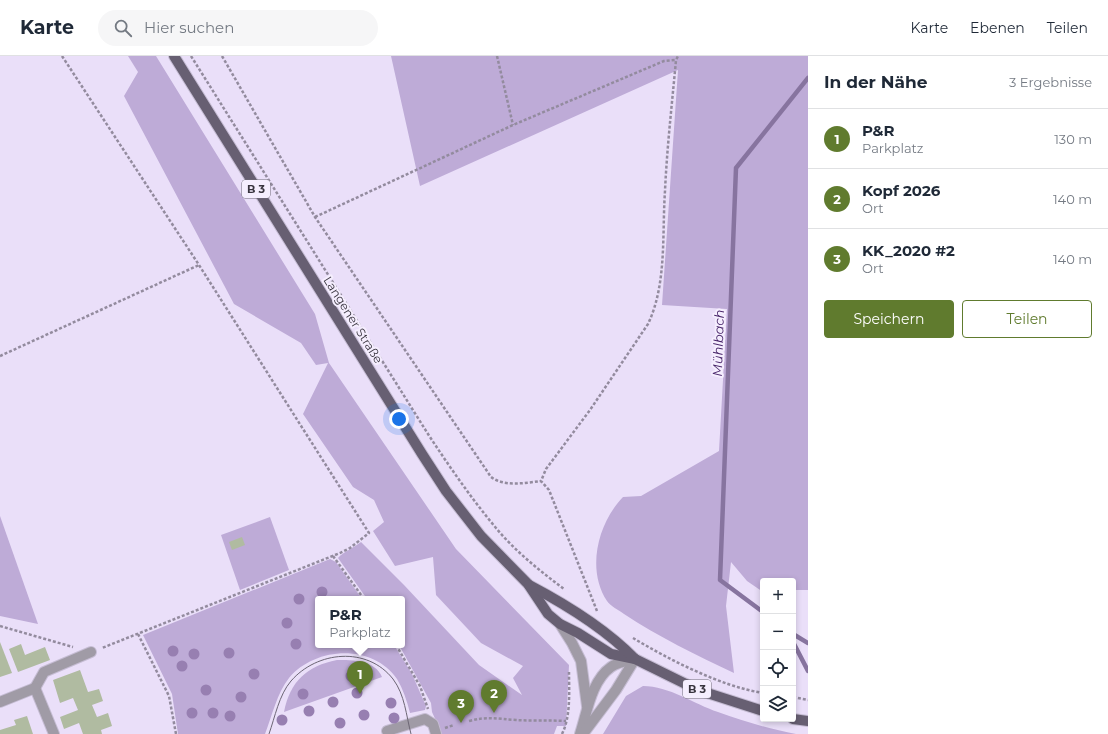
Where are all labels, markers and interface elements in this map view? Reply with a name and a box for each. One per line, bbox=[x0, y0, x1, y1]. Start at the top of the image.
search box bbox=[98, 10, 378, 46]
text: Karte bbox=[20, 16, 74, 39]
icon: search bbox=[112, 17, 134, 39]
text: Hier suchen bbox=[144, 18, 234, 37]
text: Karte bbox=[910, 19, 948, 37]
text: Ebenen bbox=[970, 19, 1025, 37]
text: Teilen bbox=[1047, 19, 1088, 37]
text: In der Nähe bbox=[824, 72, 928, 92]
text: 3 Ergebnisse bbox=[1009, 74, 1092, 90]
text: P&R bbox=[862, 121, 895, 140]
text: 1 bbox=[834, 131, 840, 147]
text: 130 m bbox=[1054, 131, 1092, 147]
text: Parkplatz bbox=[862, 140, 924, 156]
road number: B 3 bbox=[242, 180, 270, 198]
text: Kopf 2026 bbox=[862, 181, 940, 200]
text: 2 bbox=[833, 191, 841, 207]
text: 140 m bbox=[1053, 191, 1092, 207]
text: Ort bbox=[862, 200, 884, 216]
text: KK_2020 #2 bbox=[862, 241, 955, 260]
text: 3 bbox=[833, 251, 841, 267]
text: 140 m bbox=[1053, 251, 1092, 267]
text: Ort bbox=[862, 260, 884, 276]
street label: Langener Straße bbox=[321, 273, 386, 366]
button: Speichern bbox=[824, 300, 954, 338]
button: Teilen bbox=[962, 300, 1092, 338]
water label: Mühlbach bbox=[709, 309, 727, 377]
your location bbox=[389, 409, 409, 429]
map controls bbox=[760, 578, 796, 722]
button: + bbox=[760, 578, 796, 614]
popup bbox=[315, 596, 405, 648]
text: P&R bbox=[329, 605, 362, 624]
button: − bbox=[760, 614, 796, 650]
text: Parkplatz bbox=[329, 624, 391, 640]
button: locate bbox=[760, 650, 796, 686]
pin: 1 bbox=[347, 661, 373, 694]
pin: 2 bbox=[481, 680, 507, 713]
road number: B 3 bbox=[683, 680, 711, 698]
button: layers bbox=[760, 686, 796, 722]
pin: 3 bbox=[448, 690, 474, 723]

